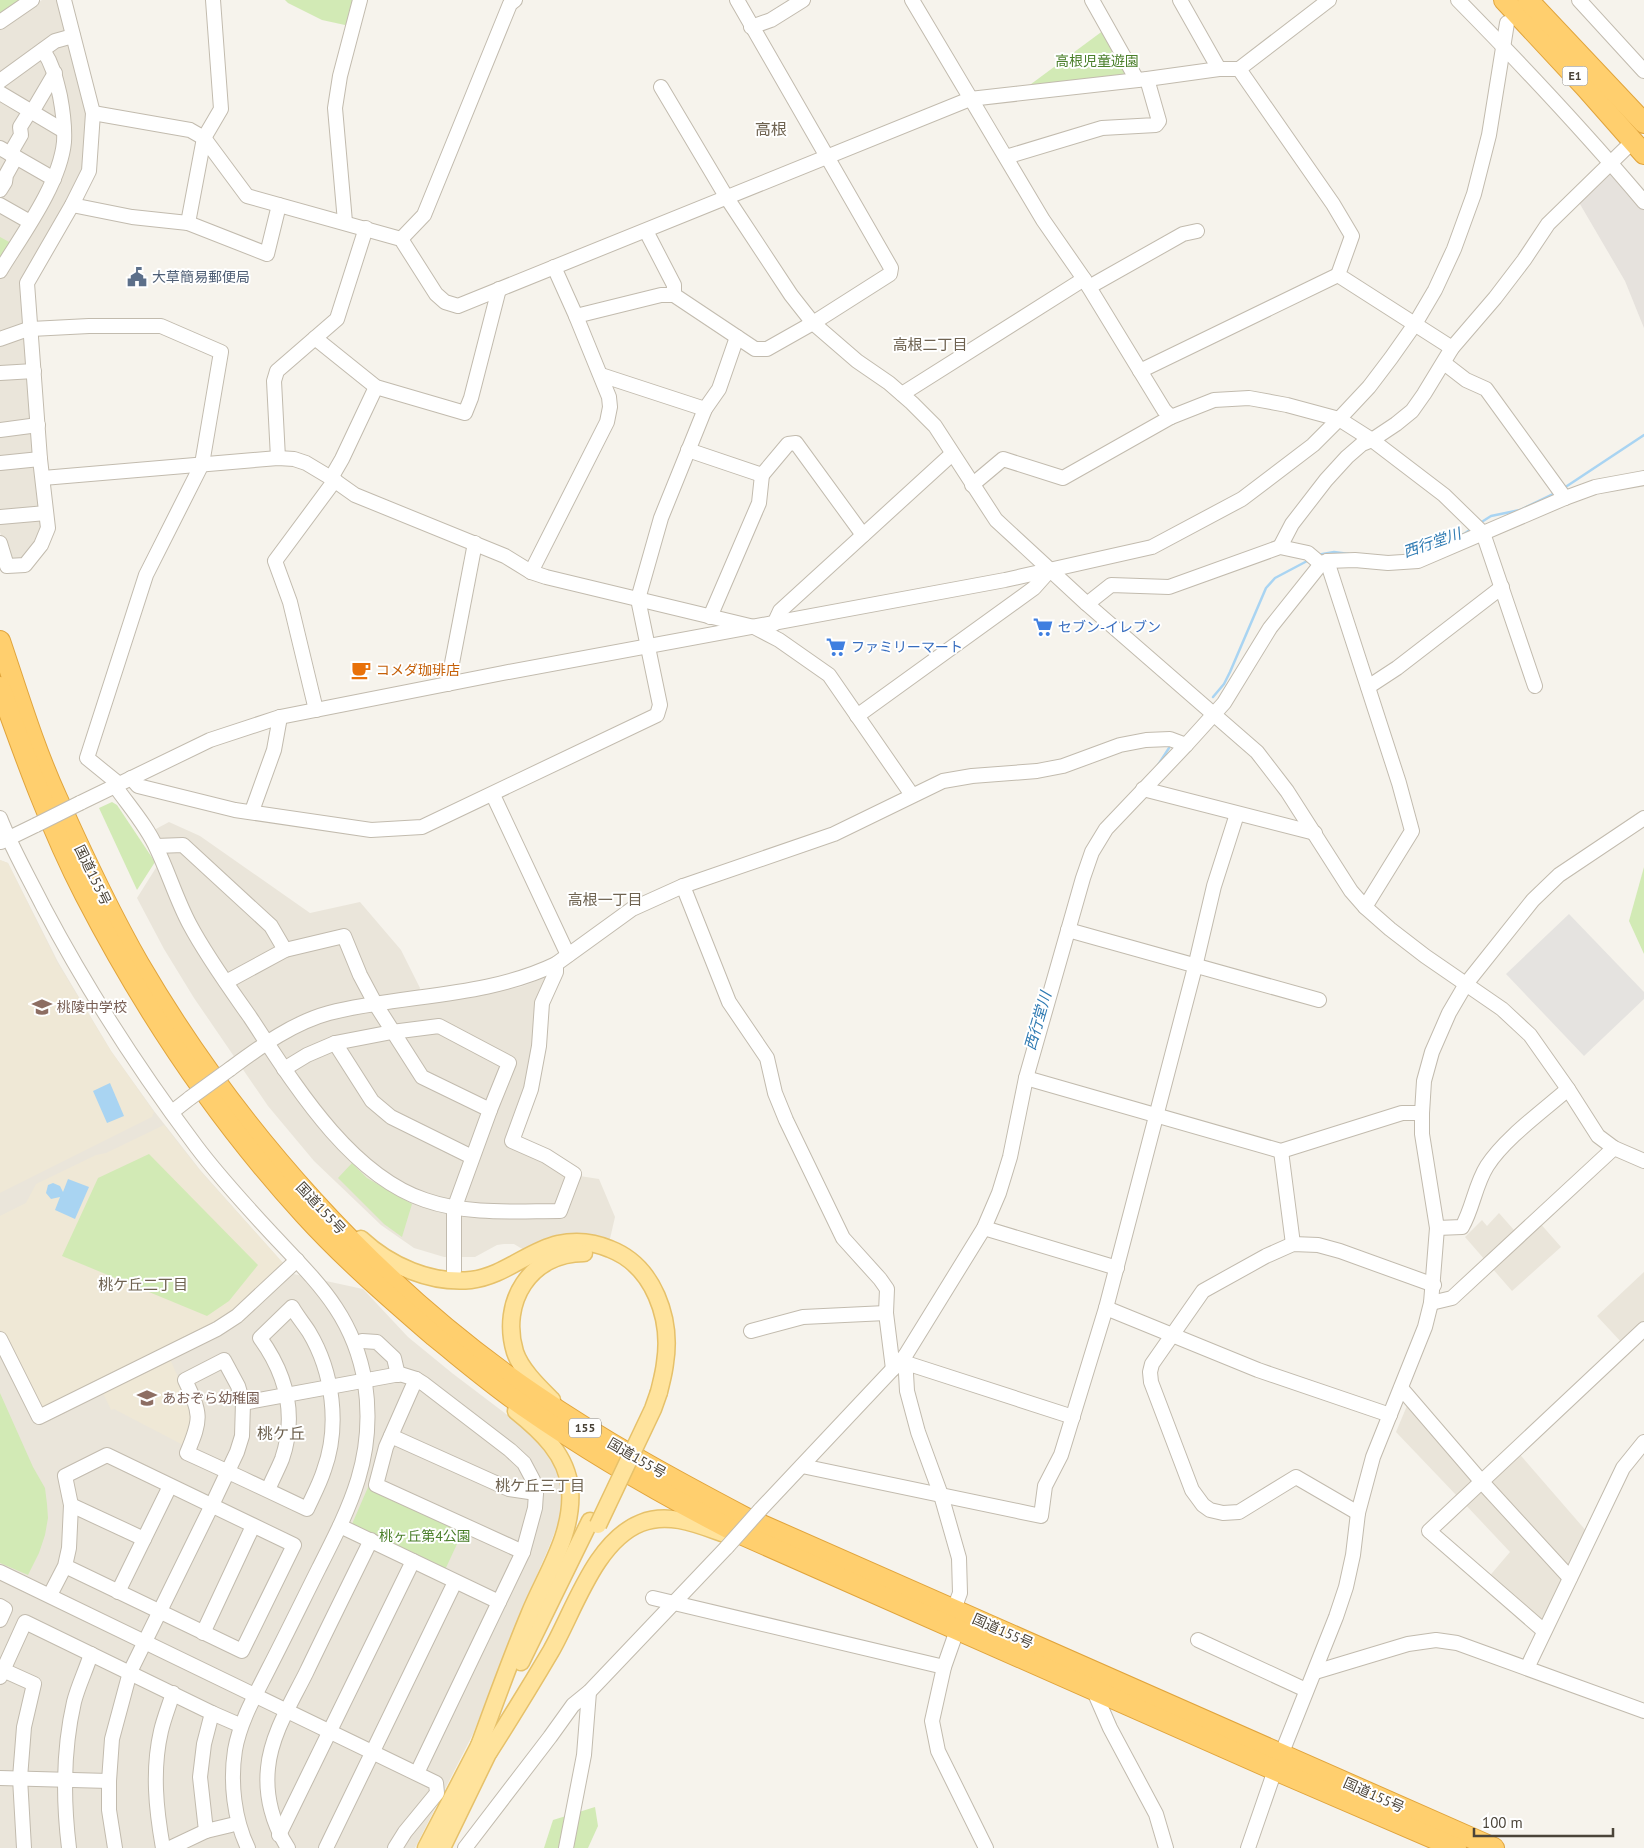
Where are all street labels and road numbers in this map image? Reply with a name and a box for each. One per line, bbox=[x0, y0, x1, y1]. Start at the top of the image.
road number: E1 bbox=[1562, 66, 1588, 85]
street label: 国道155号 bbox=[71, 842, 115, 908]
street label: 国道155号 bbox=[292, 1178, 350, 1238]
road number: 155 bbox=[569, 1419, 601, 1438]
street label: 国道155号 bbox=[604, 1434, 670, 1482]
street label: 国道155号 bbox=[970, 1610, 1036, 1652]
street label: 国道155号 bbox=[1341, 1774, 1407, 1816]

